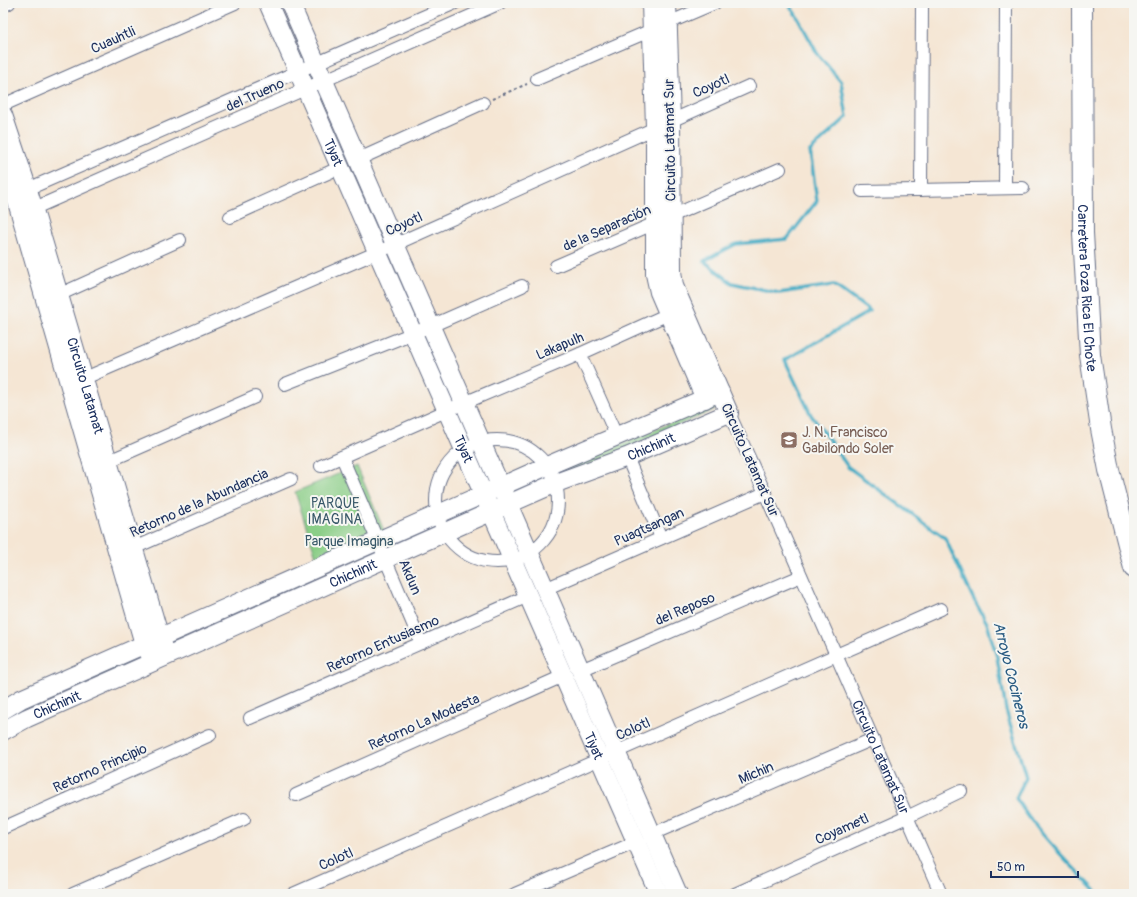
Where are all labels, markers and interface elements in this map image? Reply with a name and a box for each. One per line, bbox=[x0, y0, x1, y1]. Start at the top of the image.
street label: Cuauhtli bbox=[88, 22, 138, 57]
street label: Coyotl bbox=[690, 70, 732, 102]
street label: del Trueno bbox=[223, 74, 287, 115]
street label: Circuito Latamat Sur bbox=[660, 79, 680, 201]
street label: Tiyat bbox=[320, 136, 347, 169]
street label: de la Separación bbox=[560, 201, 654, 255]
street label: Carretera Poza Rica El Chote bbox=[1074, 204, 1101, 373]
street label: Coyotl bbox=[383, 208, 425, 240]
street label: Lakapulh bbox=[534, 328, 586, 364]
street label: Circuito Latamat bbox=[63, 336, 108, 436]
street label: Circuito Latamat Sur bbox=[717, 401, 783, 519]
place label: J. N. Francisco Gabilondo Soler bbox=[802, 424, 894, 457]
street label: Chichinit bbox=[625, 429, 678, 464]
school or university icon: J. N. Francisco Gabilondo Soler bbox=[779, 430, 799, 450]
street label: Tiyat bbox=[450, 433, 477, 466]
street label: Retorno de la Abundancia bbox=[127, 465, 271, 541]
park label: PARQUE IMAGINA bbox=[308, 495, 362, 528]
street label: Puaqtsangan bbox=[611, 504, 687, 550]
park label: Parque Imagina bbox=[305, 533, 393, 550]
street label: Chichinit bbox=[327, 555, 380, 591]
street label: Akdun bbox=[395, 557, 425, 597]
street label: del Reposo bbox=[653, 589, 718, 629]
street label: Retorno Entusiasmo bbox=[324, 611, 442, 676]
water label: Arroyo Cocineros bbox=[989, 620, 1034, 732]
street label: Chichinit bbox=[31, 687, 84, 723]
street label: Retorno La Modesta bbox=[366, 690, 482, 754]
street label: Circuito Latamat Sur bbox=[848, 697, 913, 817]
street label: Colotl bbox=[613, 714, 653, 744]
street label: Tiyat bbox=[580, 729, 607, 762]
street label: Retorno Principio bbox=[50, 740, 150, 796]
street label: Michin bbox=[736, 758, 776, 788]
street label: Coyametl bbox=[813, 810, 871, 848]
street label: Colotl bbox=[316, 844, 356, 874]
scale bar bbox=[991, 853, 1078, 879]
text: 50 m bbox=[997, 860, 1025, 875]

